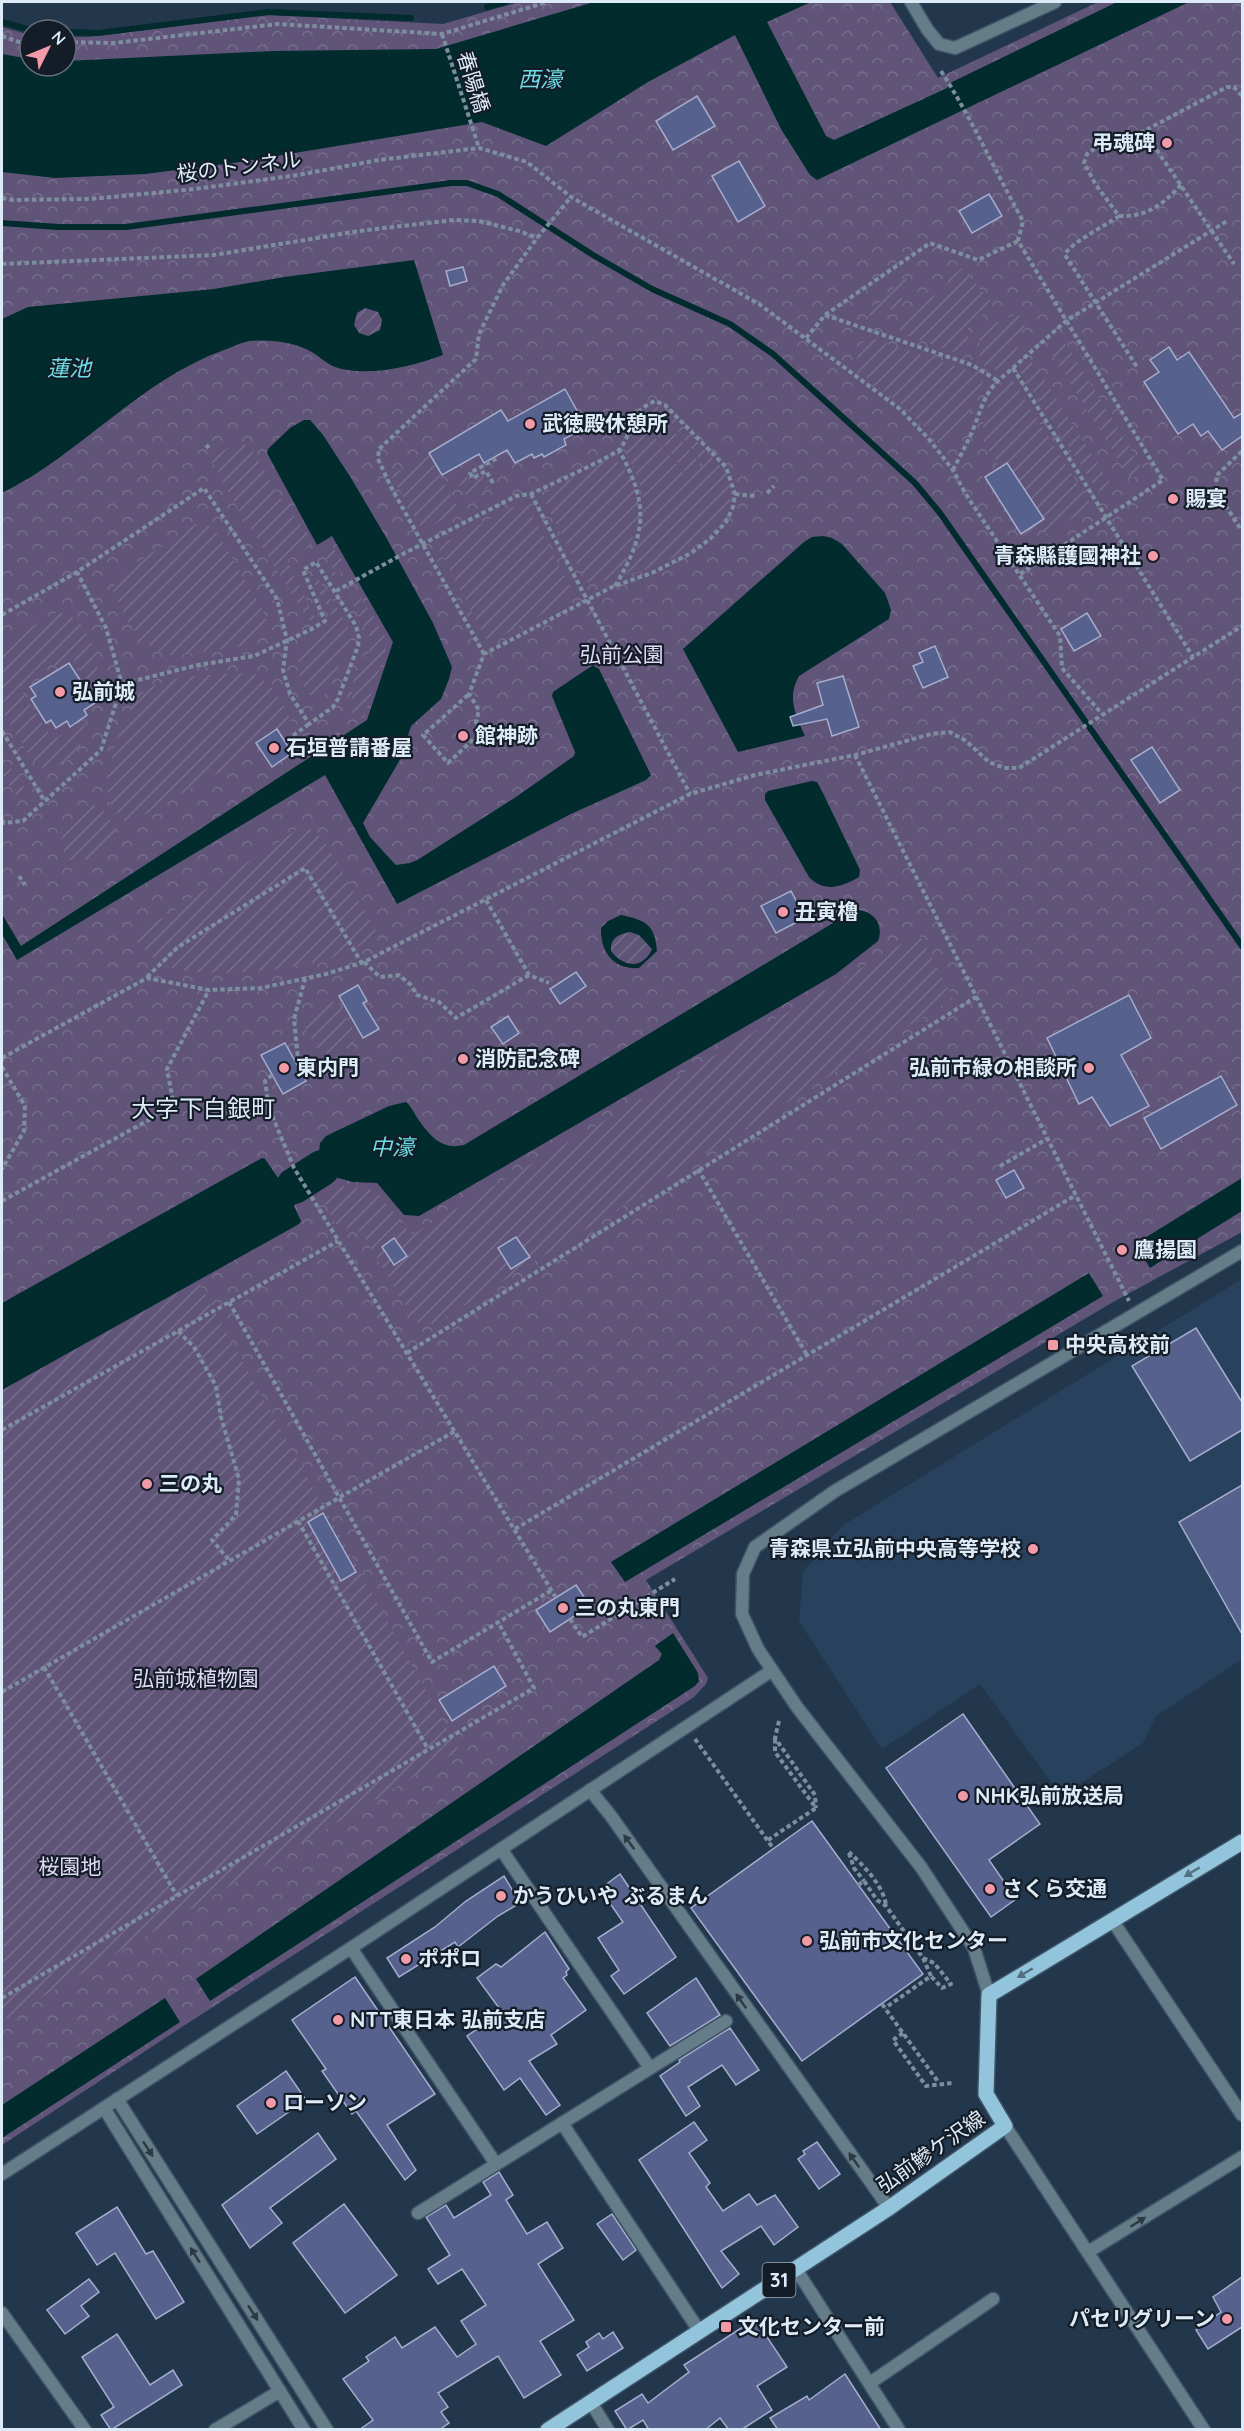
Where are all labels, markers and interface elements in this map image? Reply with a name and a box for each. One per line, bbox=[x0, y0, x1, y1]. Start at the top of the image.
north arrow bbox=[18, 18, 78, 78]
text: N bbox=[48, 27, 70, 49]
street label: 春陽橋 bbox=[452, 48, 496, 116]
water label: 西濠 bbox=[518, 65, 566, 93]
place label: 弔魂碑 bbox=[1092, 129, 1155, 155]
marker: 弔魂碑 bbox=[1160, 136, 1174, 150]
street label: 桜のトンネル bbox=[175, 145, 303, 187]
water label: 蓮池 bbox=[47, 354, 93, 382]
place label: 武徳殿休憩所 bbox=[542, 410, 668, 436]
marker: 武徳殿休憩所 bbox=[523, 417, 537, 431]
place label: 賜宴 bbox=[1185, 485, 1227, 511]
marker: 賜宴 bbox=[1166, 492, 1180, 506]
place label: 青森縣護國神社 bbox=[994, 542, 1141, 568]
marker: 青森縣護國神社 bbox=[1146, 549, 1160, 563]
park label: 弘前公園 bbox=[580, 641, 664, 667]
place label: 弘前城 bbox=[72, 678, 135, 704]
marker: 弘前城 bbox=[53, 685, 67, 699]
place label: 館神跡 bbox=[475, 722, 538, 748]
marker: 館神跡 bbox=[456, 729, 470, 743]
place label: 石垣普請番屋 bbox=[286, 734, 412, 760]
marker: 石垣普請番屋 bbox=[267, 741, 281, 755]
place label: 丑寅櫓 bbox=[795, 898, 858, 924]
marker: 丑寅櫓 bbox=[776, 905, 790, 919]
place label: 消防記念碑 bbox=[475, 1045, 580, 1071]
marker: 消防記念碑 bbox=[456, 1052, 470, 1066]
place label: 東内門 bbox=[296, 1054, 359, 1080]
place label: 弘前市緑の相談所 bbox=[909, 1054, 1077, 1080]
marker: 東内門 bbox=[277, 1061, 291, 1075]
marker: 弘前市緑の相談所 bbox=[1082, 1061, 1096, 1075]
district label: 大字下白銀町 bbox=[131, 1093, 275, 1123]
water label: 中濠 bbox=[370, 1133, 418, 1161]
place label: 鷹揚園 bbox=[1134, 1236, 1197, 1262]
marker: 鷹揚園 bbox=[1115, 1243, 1129, 1257]
place label: 中央高校前 bbox=[1065, 1331, 1170, 1357]
marker: 中央高校前 bbox=[1046, 1338, 1060, 1352]
place label: 三の丸 bbox=[159, 1470, 222, 1496]
marker: 三の丸 bbox=[140, 1477, 154, 1491]
place label: 青森県立弘前中央高等学校 bbox=[769, 1535, 1021, 1561]
marker: 青森県立弘前中央高等学校 bbox=[1026, 1542, 1040, 1556]
place label: 三の丸東門 bbox=[575, 1594, 680, 1620]
marker: 三の丸東門 bbox=[556, 1601, 570, 1615]
park label: 弘前城植物園 bbox=[133, 1665, 259, 1691]
place label: NHK弘前放送局 bbox=[975, 1782, 1124, 1808]
marker: NHK弘前放送局 bbox=[956, 1789, 970, 1803]
one-way arrow bbox=[624, 1834, 636, 1849]
park label: 桜園地 bbox=[39, 1853, 102, 1879]
one-way arrow bbox=[1183, 1867, 1200, 1877]
place label: さくら交通 bbox=[1002, 1875, 1107, 1901]
place label: かうひいや ぶるまん bbox=[513, 1882, 708, 1908]
marker: さくら交通 bbox=[983, 1882, 997, 1896]
marker: かうひいや ぶるまん bbox=[494, 1889, 508, 1903]
place label: 弘前市文化センター bbox=[819, 1927, 1008, 1953]
marker: 弘前市文化センター bbox=[800, 1934, 814, 1948]
place label: ポポロ bbox=[418, 1945, 481, 1971]
marker: ポポロ bbox=[399, 1952, 413, 1966]
one-way arrow bbox=[1017, 1967, 1033, 1978]
one-way arrow bbox=[735, 1994, 747, 2010]
place label: NTT東日本 弘前支店 bbox=[350, 2006, 545, 2032]
marker: NTT東日本 弘前支店 bbox=[331, 2013, 345, 2027]
place label: ローソン bbox=[283, 2089, 367, 2115]
marker: ローソン bbox=[264, 2096, 278, 2110]
street label: 弘前鰺ケ沢線 bbox=[871, 2104, 989, 2198]
one-way arrow bbox=[143, 2141, 154, 2157]
one-way arrow bbox=[848, 2153, 860, 2169]
one-way arrow bbox=[1130, 2216, 1146, 2227]
one-way arrow bbox=[190, 2247, 201, 2263]
road number: 31 bbox=[762, 2263, 796, 2297]
one-way arrow bbox=[248, 2305, 259, 2321]
place label: パセリグリーン bbox=[1069, 2305, 1215, 2331]
marker: パセリグリーン bbox=[1220, 2312, 1234, 2326]
place label: 文化センター前 bbox=[738, 2313, 885, 2339]
marker: 文化センター前 bbox=[719, 2320, 733, 2334]

